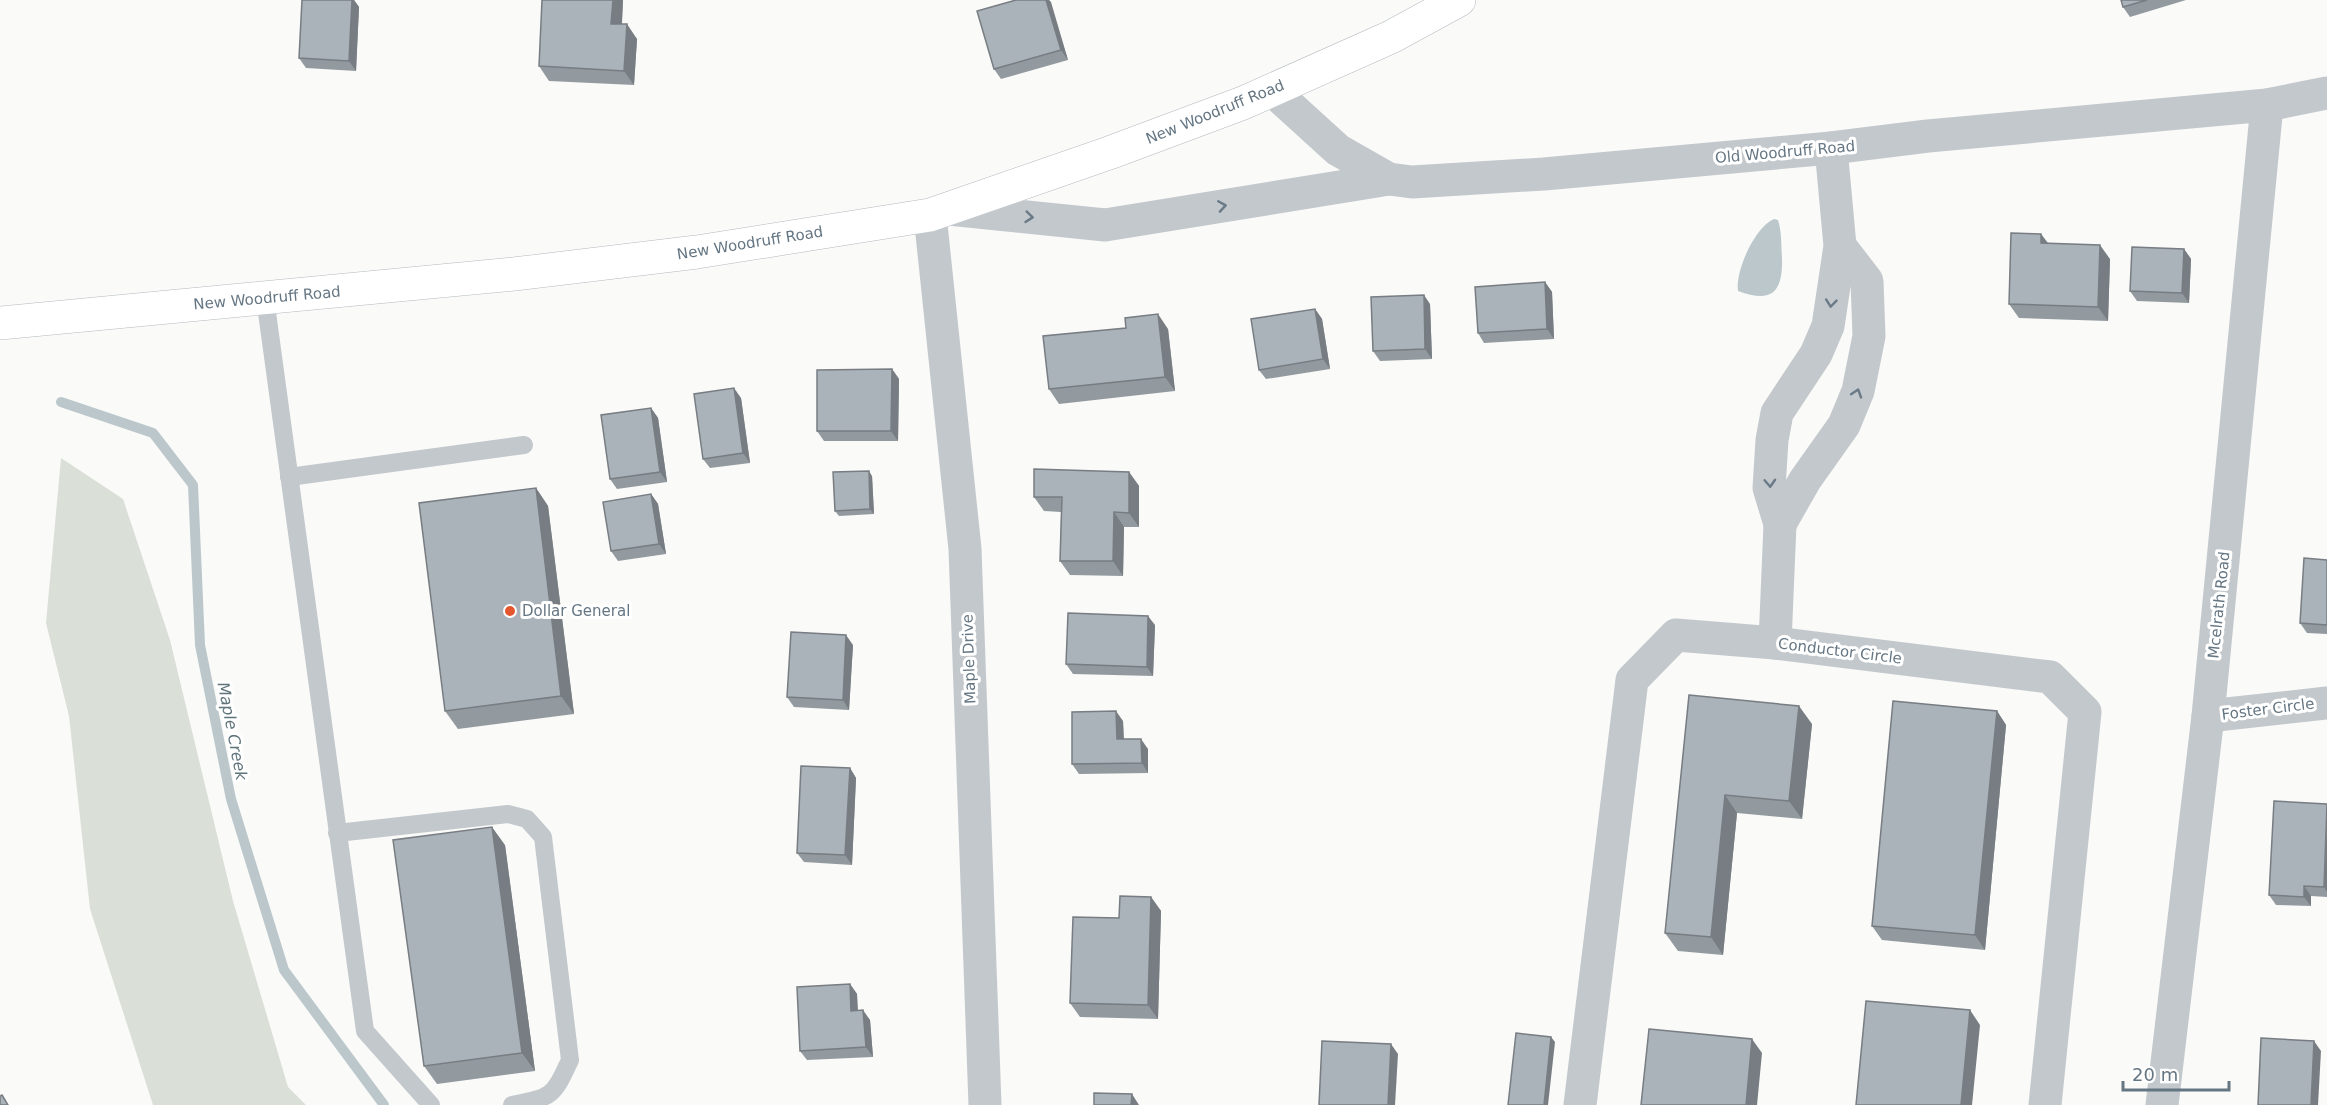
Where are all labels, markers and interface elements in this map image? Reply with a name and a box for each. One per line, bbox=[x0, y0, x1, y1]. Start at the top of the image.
street label: New Woodruff Road bbox=[1143, 76, 1287, 148]
street label: Old Woodruff Road bbox=[1714, 137, 1856, 167]
one-way arrow bbox=[1217, 200, 1226, 212]
one-way arrow bbox=[1024, 210, 1033, 223]
street label: New Woodruff Road bbox=[676, 223, 824, 263]
street label: New Woodruff Road bbox=[193, 283, 341, 313]
one-way arrow bbox=[1825, 299, 1838, 308]
one-way arrow bbox=[1849, 388, 1862, 399]
one-way arrow bbox=[1764, 479, 1777, 488]
street label: Mcelrath Road bbox=[2204, 550, 2234, 660]
place label: Dollar General bbox=[522, 602, 630, 620]
marker: Dollar General bbox=[503, 604, 517, 618]
street label: Maple Drive bbox=[958, 614, 980, 704]
street label: Conductor Circle bbox=[1777, 634, 1903, 668]
water label: Maple Creek bbox=[214, 680, 252, 783]
street label: Foster Circle bbox=[2221, 694, 2315, 724]
scale bar bbox=[2123, 1054, 2230, 1092]
text: 20 m bbox=[2132, 1064, 2178, 1085]

